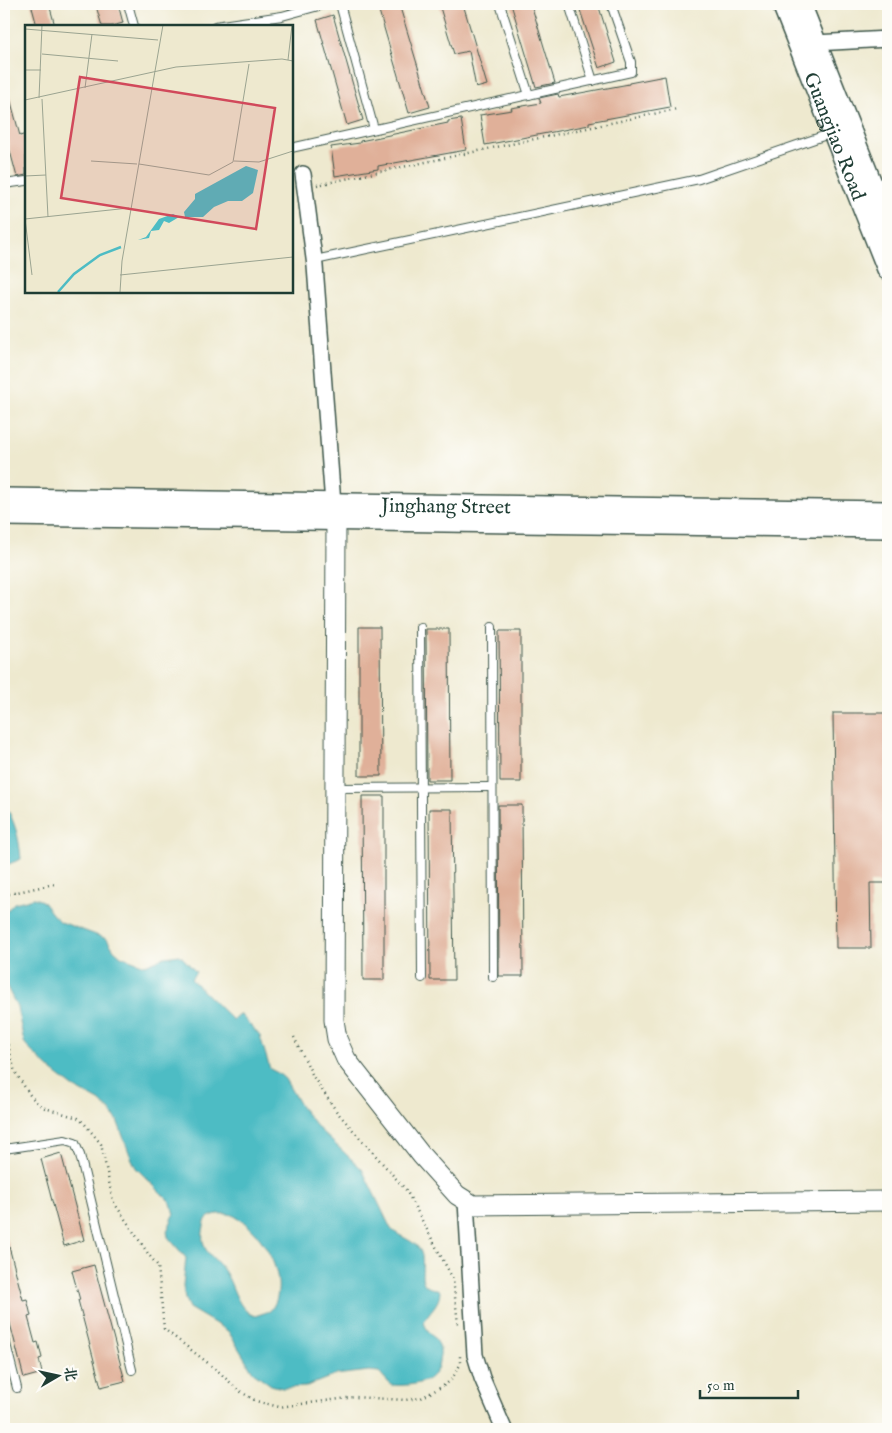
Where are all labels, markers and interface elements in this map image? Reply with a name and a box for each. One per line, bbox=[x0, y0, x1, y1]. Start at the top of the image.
inset map bbox=[25, 25, 292, 292]
street label: Guangjiao Road bbox=[797, 69, 871, 205]
street label: Jinghang Street bbox=[379, 494, 511, 520]
north arrow bbox=[32, 1350, 82, 1400]
text: 北 bbox=[60, 1366, 80, 1382]
scale bar bbox=[700, 1368, 797, 1400]
text: 50 m bbox=[707, 1376, 735, 1395]

